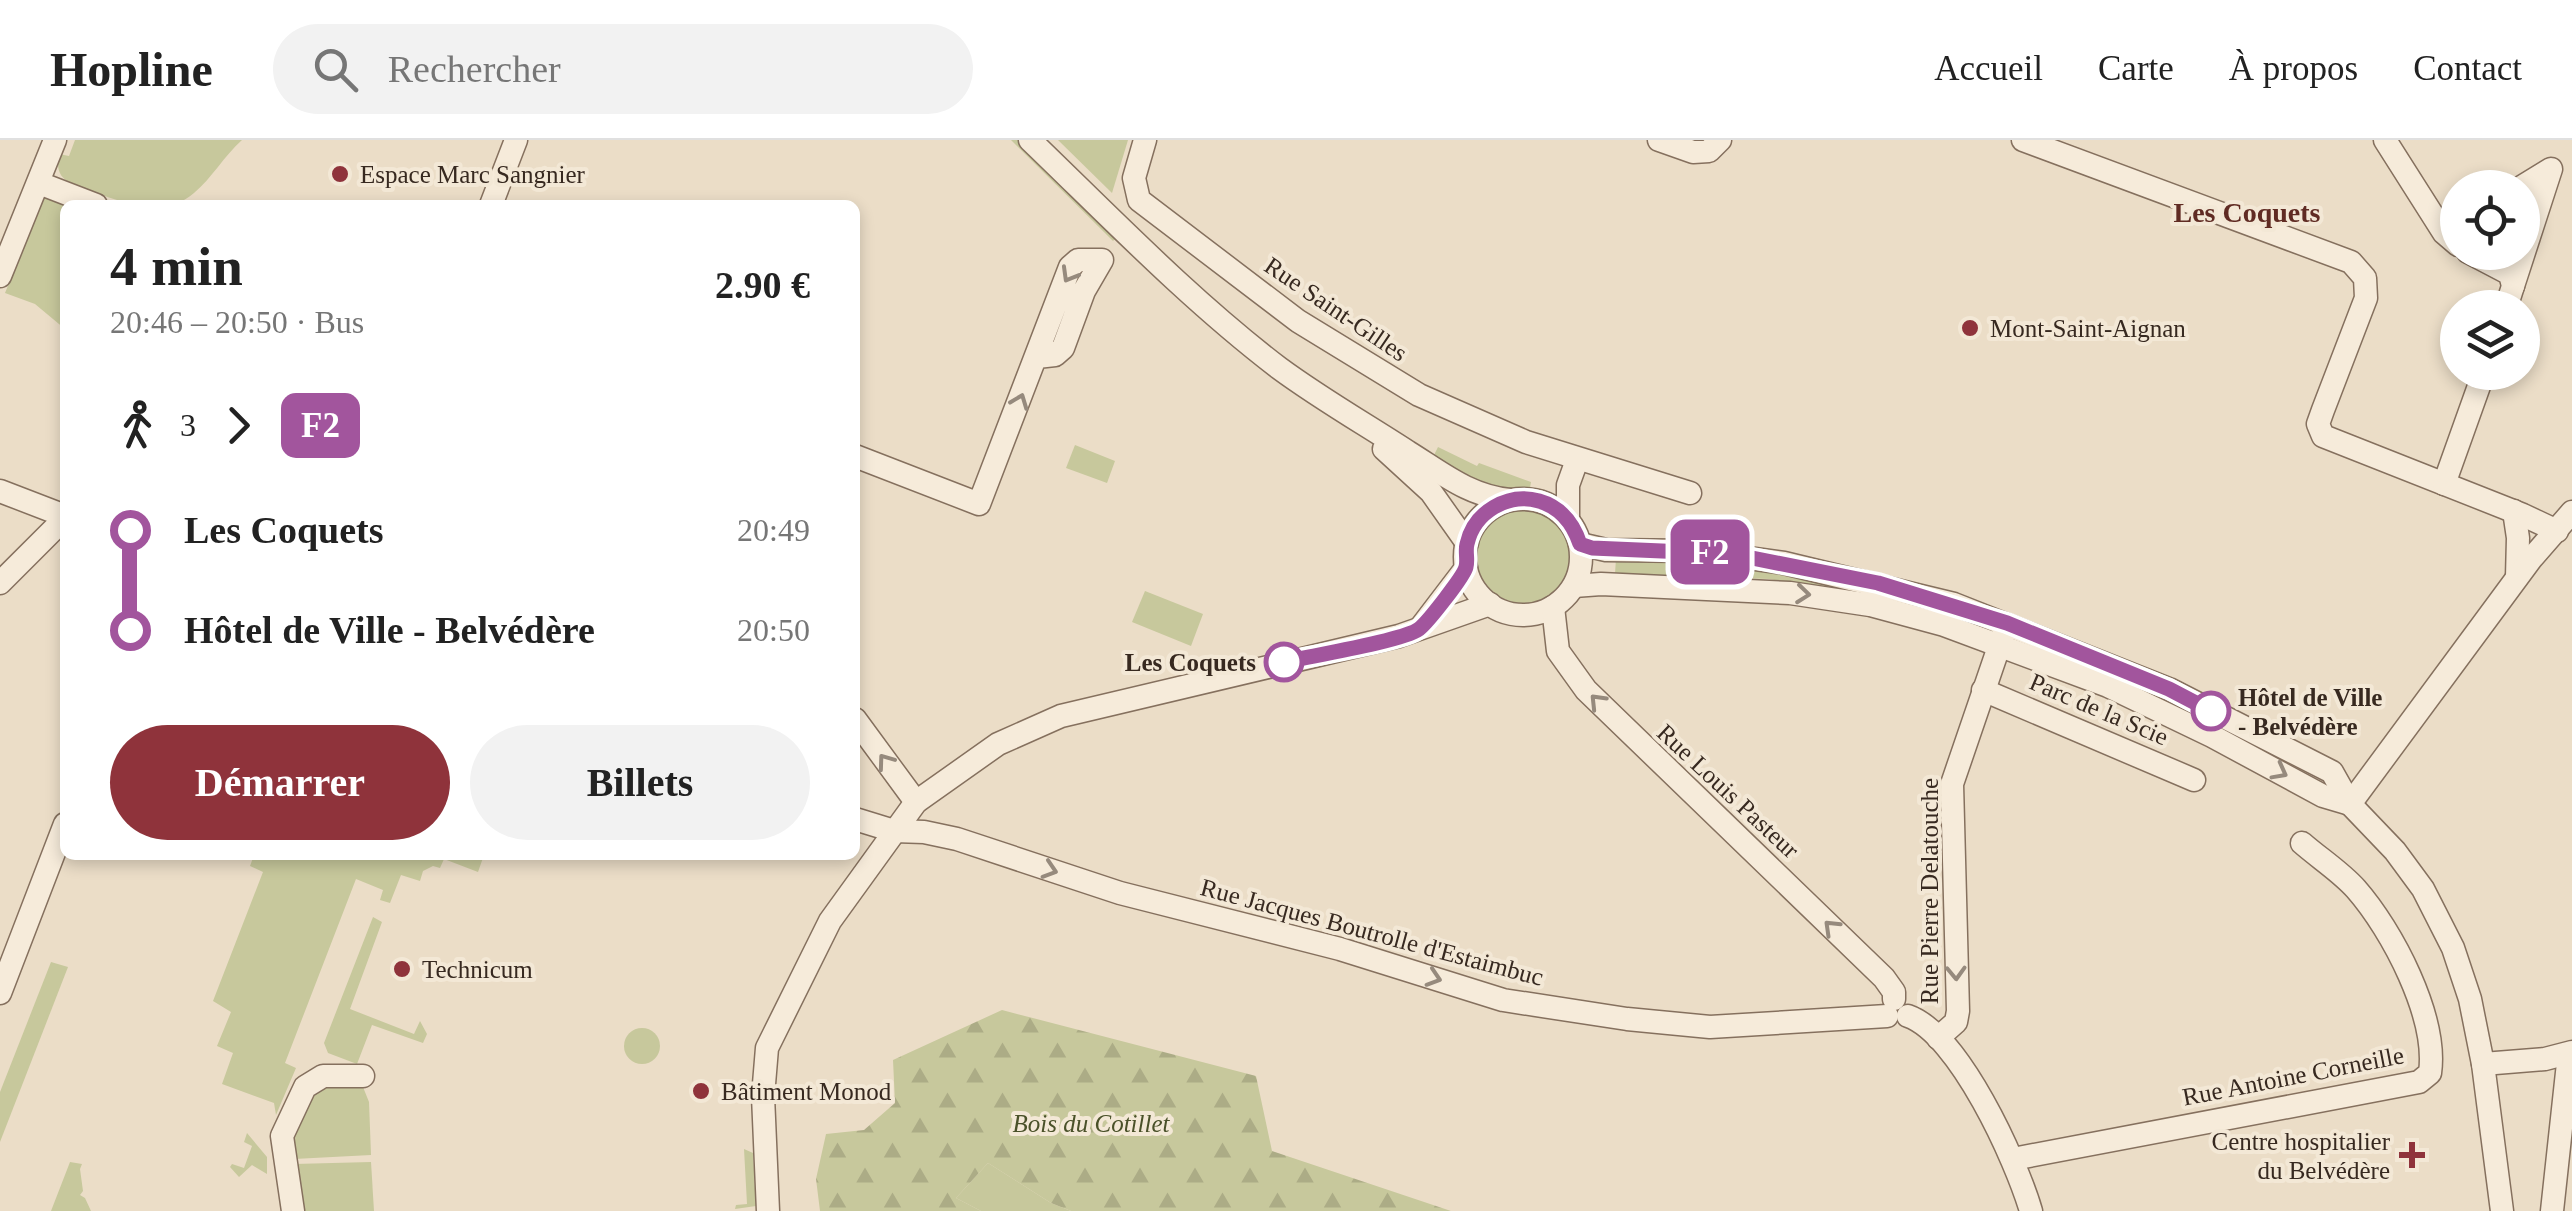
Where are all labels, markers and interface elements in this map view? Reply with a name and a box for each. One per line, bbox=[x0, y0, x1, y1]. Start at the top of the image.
search box bbox=[273, 24, 973, 114]
icon: search bbox=[308, 42, 363, 97]
text: Hopline bbox=[50, 43, 213, 96]
text: Rechercher bbox=[388, 48, 561, 90]
text: Accueil bbox=[1934, 49, 2043, 88]
text: Carte bbox=[2098, 49, 2174, 88]
text: À propos bbox=[2229, 49, 2358, 88]
text: Contact bbox=[2413, 49, 2522, 88]
place label: Espace Marc Sangnier bbox=[360, 161, 586, 188]
marker: Espace Marc Sangnier bbox=[329, 163, 351, 185]
map controls bbox=[2440, 170, 2540, 390]
button: locate bbox=[2440, 170, 2540, 270]
district label: Les Coquets bbox=[2173, 197, 2321, 228]
text: 4 min bbox=[110, 236, 243, 297]
street label: Rue Saint-Gilles bbox=[1260, 251, 1412, 367]
text: 2.90 € bbox=[715, 264, 810, 306]
one-way arrow bbox=[1062, 264, 1082, 282]
button: layers bbox=[2440, 290, 2540, 390]
text: 20:46 – 20:50 · Bus bbox=[110, 304, 364, 340]
place label: Mont-Saint-Aignan bbox=[1990, 315, 2186, 342]
marker: Mont-Saint-Aignan bbox=[1959, 317, 1981, 339]
one-way arrow bbox=[1008, 393, 1028, 411]
icon: walk bbox=[110, 398, 165, 453]
icon: forward bbox=[211, 398, 266, 453]
text: F2 bbox=[301, 406, 340, 445]
text: 3 bbox=[180, 407, 196, 443]
text: Les Coquets bbox=[184, 509, 384, 551]
text: 20:49 bbox=[737, 512, 810, 548]
line badge: F2 bbox=[1665, 520, 1755, 584]
text: F2 bbox=[1691, 533, 1729, 572]
one-way arrow bbox=[1795, 583, 1811, 604]
text: Hôtel de Ville - Belvédère bbox=[184, 609, 595, 651]
text: 20:50 bbox=[737, 612, 810, 648]
marker: Les Coquets bbox=[1265, 643, 1303, 681]
place label: Les Coquets bbox=[1125, 649, 1256, 676]
street label: Parc de la Scie bbox=[2026, 668, 2172, 750]
place label: Hôtel de Ville - Belvédère bbox=[2238, 684, 2382, 740]
marker: Hôtel de Ville - Belvédère bbox=[2192, 692, 2230, 730]
one-way arrow bbox=[1591, 695, 1609, 713]
street label: Rue Louis Pasteur bbox=[1652, 719, 1805, 864]
button: Démarrer bbox=[110, 725, 450, 840]
button: Billets bbox=[470, 725, 810, 840]
one-way arrow bbox=[880, 754, 897, 772]
one-way arrow bbox=[2269, 760, 2287, 780]
street label: Rue Pierre Delatouche bbox=[1916, 778, 1943, 1004]
one-way arrow bbox=[1041, 858, 1058, 878]
street label: Rue Jacques Boutrolle d'Estaimbuc bbox=[1198, 873, 1546, 991]
one-way arrow bbox=[1824, 921, 1842, 939]
place label: Technicum bbox=[422, 956, 533, 983]
marker: Technicum bbox=[391, 958, 413, 980]
one-way arrow bbox=[1424, 966, 1441, 986]
one-way arrow bbox=[1946, 966, 1967, 982]
street label: Rue Antoine Corneille bbox=[2180, 1041, 2406, 1111]
place label: Bâtiment Monod bbox=[721, 1078, 892, 1105]
marker: Bâtiment Monod bbox=[690, 1080, 712, 1102]
park label: Bois du Cotillet bbox=[1013, 1110, 1171, 1137]
place label: Centre hospitalier du Belvédère bbox=[2212, 1128, 2391, 1184]
marker: Centre hospitalier du Belvédère bbox=[2399, 1142, 2425, 1168]

